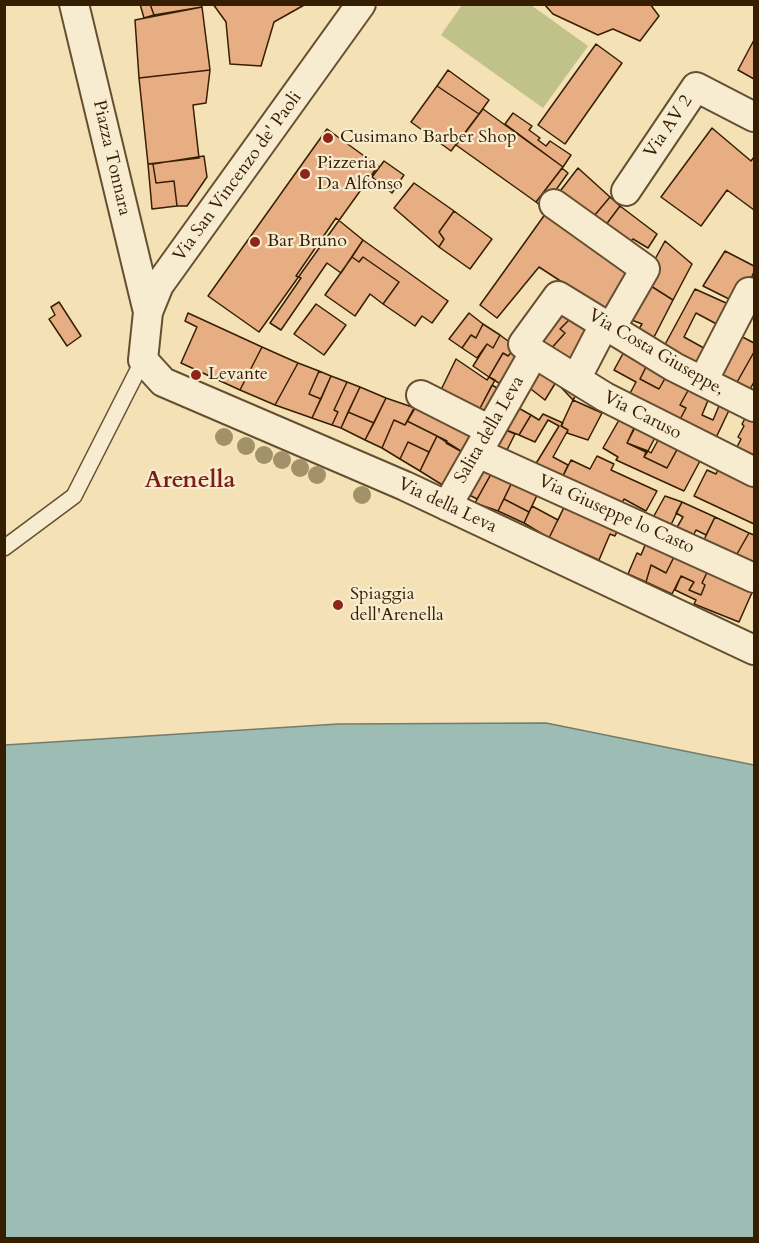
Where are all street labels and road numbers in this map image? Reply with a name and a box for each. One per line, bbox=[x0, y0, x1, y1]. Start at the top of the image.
street label: Via San Vincenzo de' Paoli bbox=[169, 88, 307, 266]
street label: Via AV 2 bbox=[640, 92, 698, 162]
street label: Piazza Tonnara bbox=[87, 98, 135, 218]
street label: Via Costa Giuseppe, bbox=[584, 305, 728, 401]
street label: Salita della Leva bbox=[451, 373, 529, 487]
street label: Via Caruso bbox=[599, 387, 685, 445]
street label: Via Giuseppe lo Casto bbox=[535, 471, 697, 559]
street label: Via della Leva bbox=[394, 474, 500, 538]

